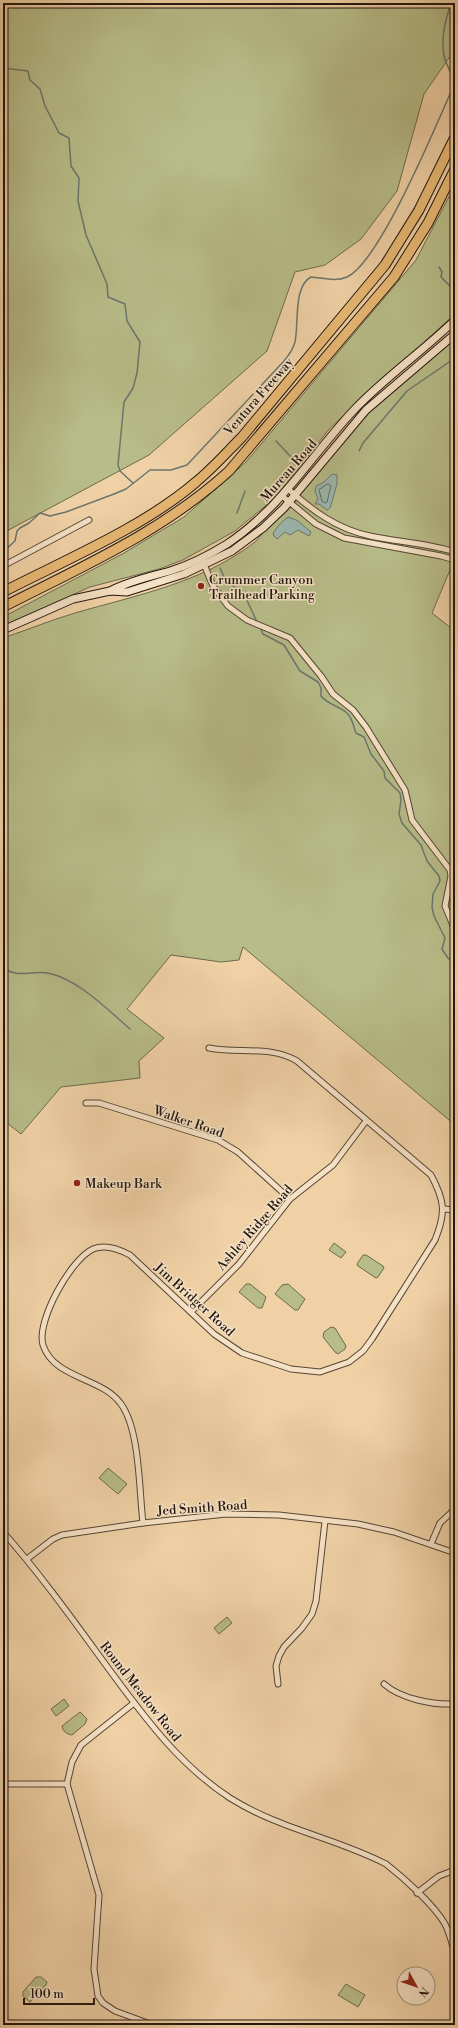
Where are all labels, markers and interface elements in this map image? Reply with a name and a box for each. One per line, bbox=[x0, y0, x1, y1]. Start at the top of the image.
street label: Ventura Freeway bbox=[220, 354, 297, 440]
street label: Mureau Road bbox=[257, 436, 321, 505]
place label: Crummer Canyon Trailhead Parking bbox=[209, 572, 315, 603]
marker: Crummer Canyon Trailhead Parking bbox=[196, 581, 206, 591]
street label: Walker Road bbox=[151, 1102, 226, 1142]
place label: Makeup Bark bbox=[85, 1176, 163, 1192]
marker: Makeup Bark bbox=[72, 1178, 82, 1188]
street label: Ashley Ridge Road bbox=[213, 1181, 297, 1275]
street label: Jim Bridger Road bbox=[150, 1259, 238, 1340]
street label: Jed Smith Road bbox=[155, 1497, 248, 1519]
street label: Round Meadow Road bbox=[96, 1639, 185, 1745]
north arrow bbox=[396, 1966, 436, 2006]
scale bar bbox=[24, 1980, 94, 2006]
text: N bbox=[415, 1984, 431, 2000]
text: 100 m bbox=[30, 1987, 64, 2002]

